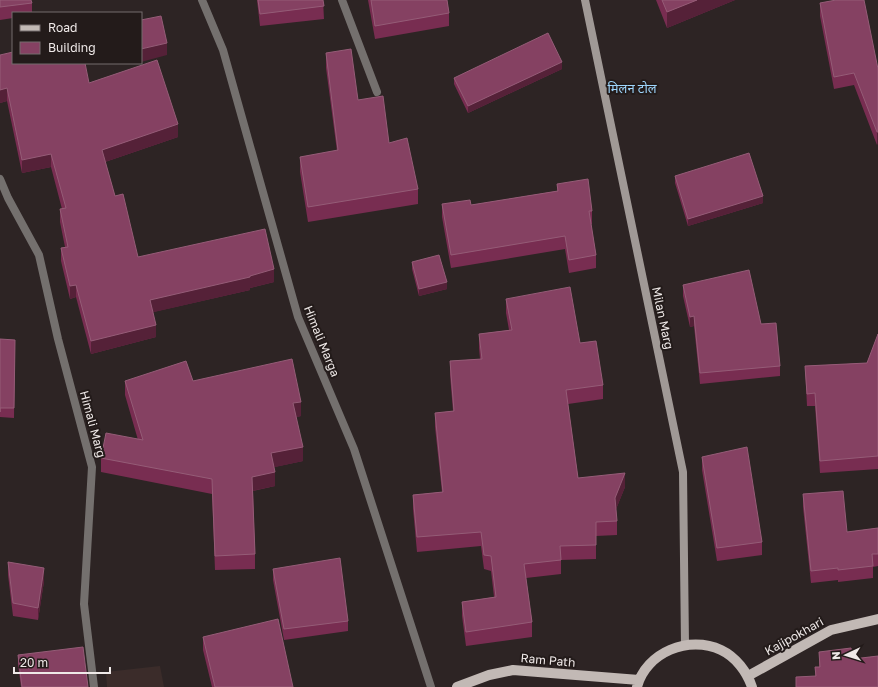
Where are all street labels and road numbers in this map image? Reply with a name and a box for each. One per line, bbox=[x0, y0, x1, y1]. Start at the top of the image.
street label: Milan Marg bbox=[649, 285, 677, 351]
street label: Himali Marga bbox=[301, 303, 343, 379]
street label: Himali Marg bbox=[77, 389, 109, 459]
street label: Kajipokhari bbox=[762, 614, 826, 658]
street label: Ram Path bbox=[520, 650, 576, 670]

